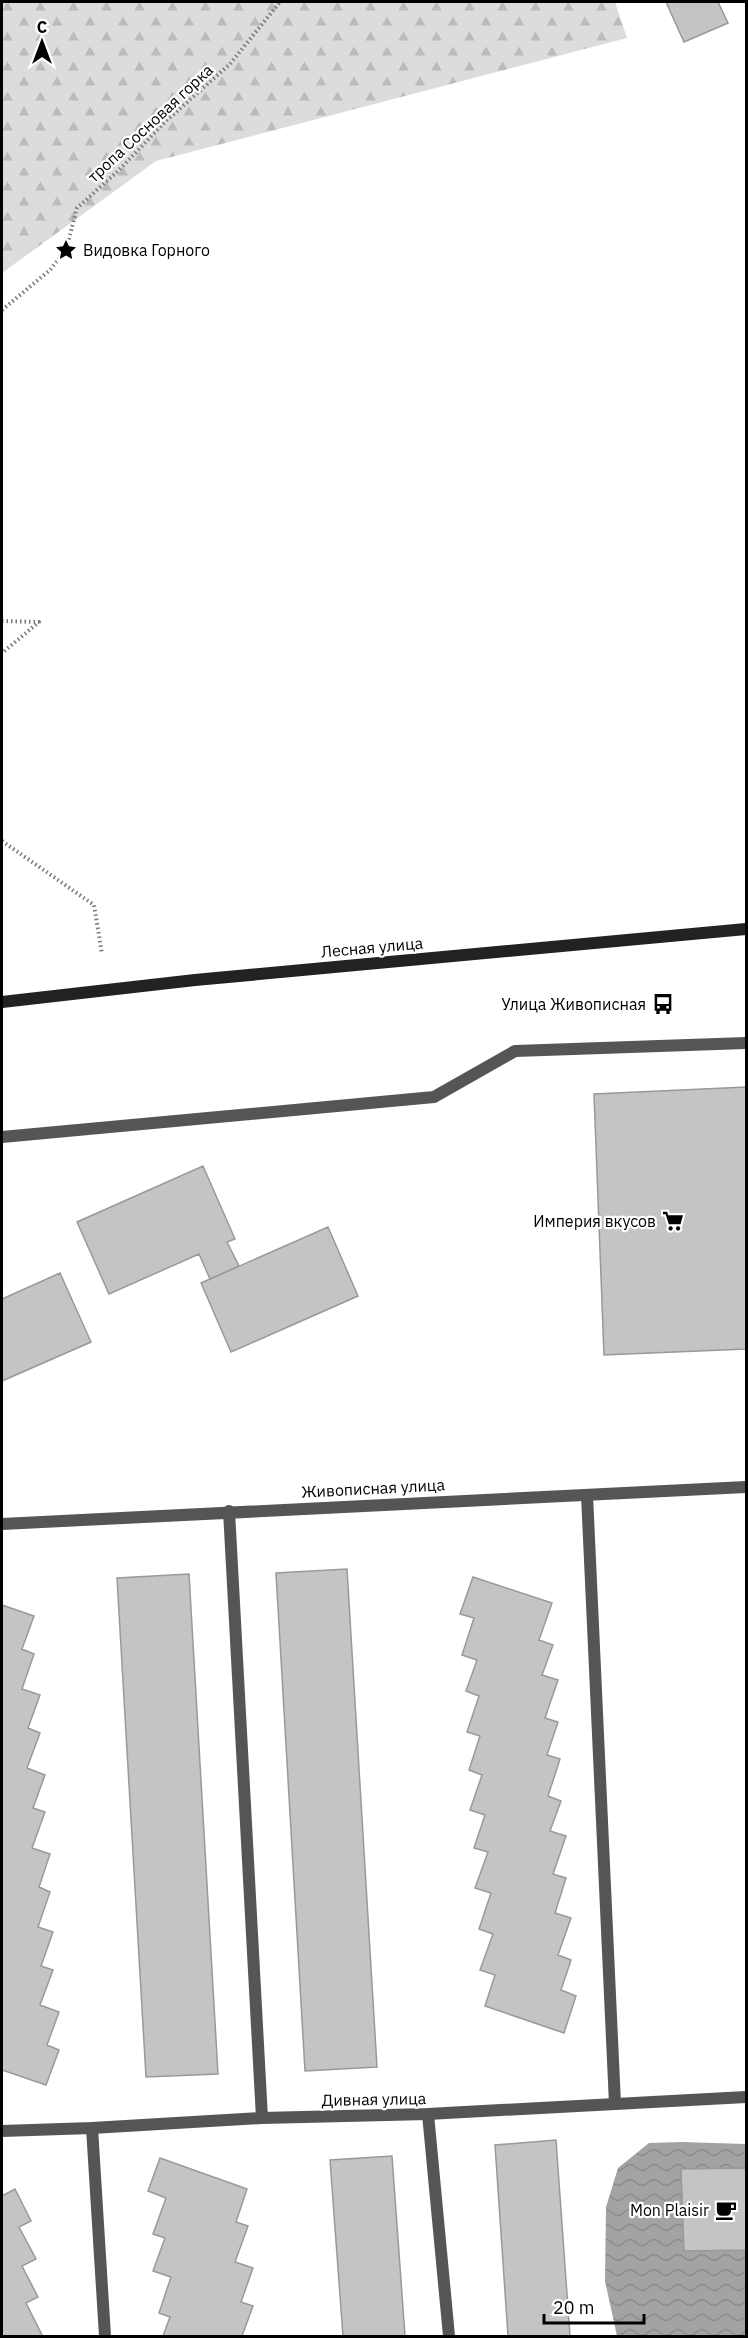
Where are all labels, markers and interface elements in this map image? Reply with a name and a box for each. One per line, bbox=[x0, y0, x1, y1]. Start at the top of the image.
north arrow bbox=[12, 12, 72, 72]
text: С bbox=[37, 17, 47, 37]
street label: тропа Сосновая горка bbox=[83, 59, 217, 186]
place icon: Видовка Горного bbox=[54, 238, 78, 262]
place label: Видовка Горного bbox=[83, 240, 210, 260]
street label: Лесная улица bbox=[320, 933, 424, 961]
bus stop icon: Улица Живописная bbox=[651, 992, 675, 1016]
place label: Улица Живописная bbox=[501, 994, 646, 1014]
supermarket icon: Империя вкусов bbox=[661, 1209, 685, 1233]
place label: Империя вкусов bbox=[533, 1211, 656, 1231]
street label: Живописная улица bbox=[301, 1474, 446, 1502]
street label: Дивная улица bbox=[322, 2088, 427, 2110]
cafe icon: Mon Plaisir bbox=[714, 2198, 738, 2222]
place label: Mon Plaisir bbox=[630, 2200, 709, 2220]
scale bar bbox=[544, 2287, 644, 2325]
text: 20 m bbox=[553, 2296, 595, 2319]

